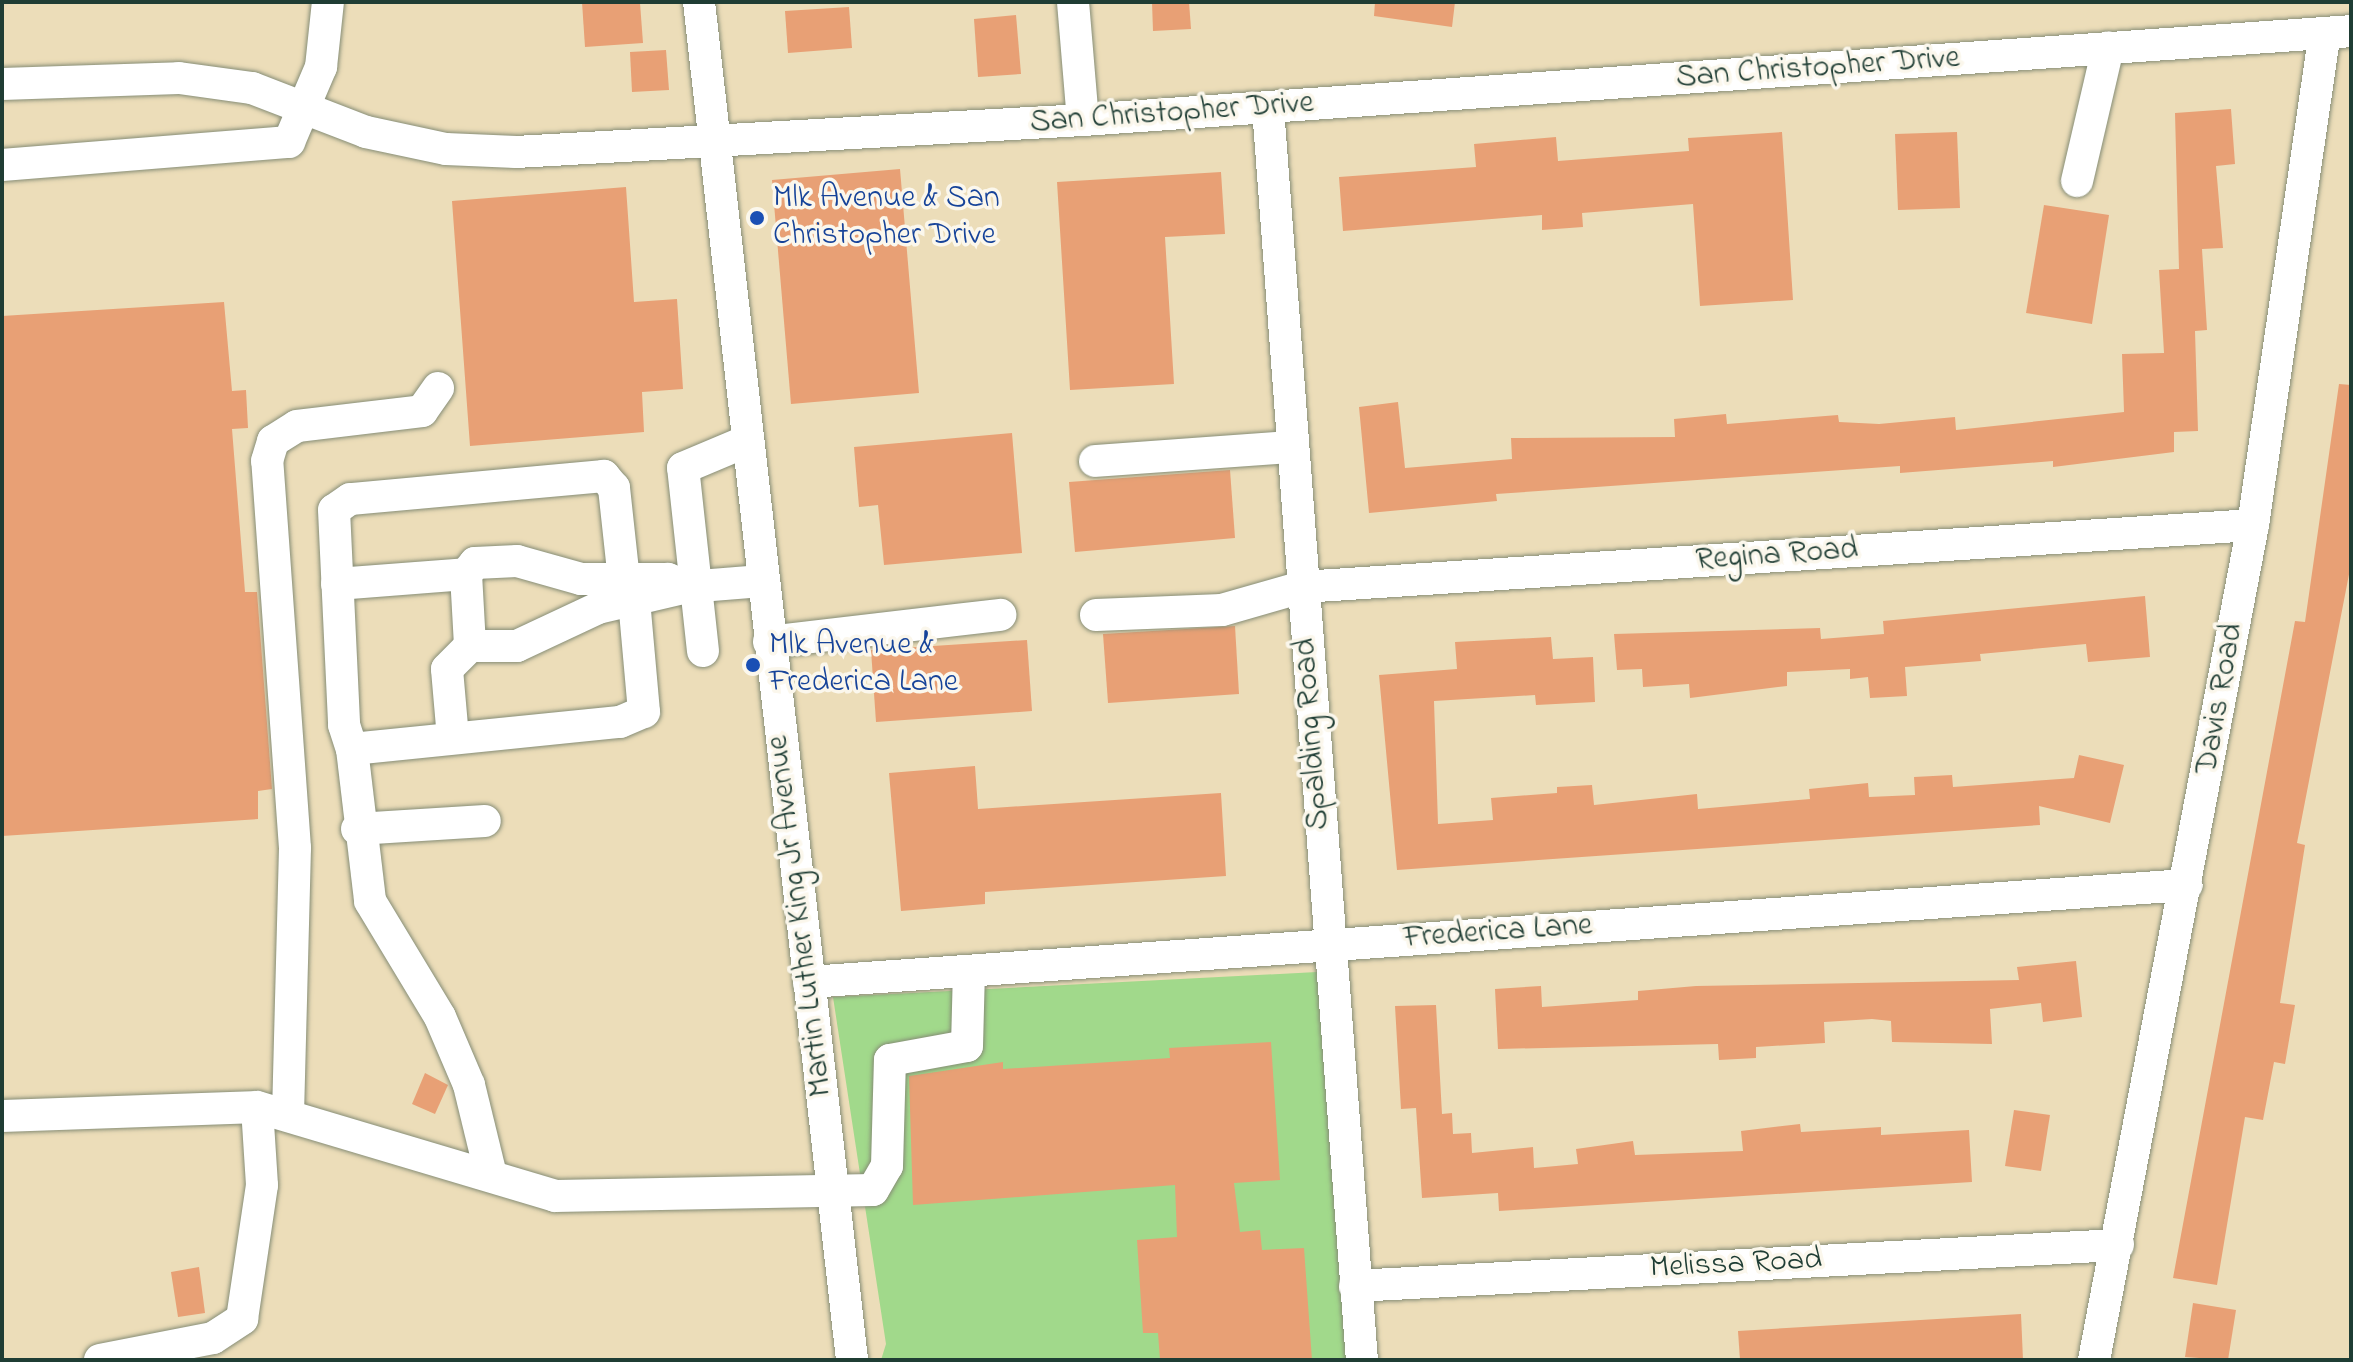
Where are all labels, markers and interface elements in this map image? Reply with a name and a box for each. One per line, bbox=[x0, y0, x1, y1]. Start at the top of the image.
street label: San Christopher Drive bbox=[1675, 40, 1961, 98]
street label: San Christopher Drive bbox=[1029, 85, 1315, 143]
place label: Mlk Avenue & San Christopher Drive bbox=[773, 181, 1000, 256]
marker: Mlk Avenue & San Christopher Drive bbox=[748, 209, 766, 227]
street label: Regina Road bbox=[1694, 531, 1860, 581]
street label: Davis Road bbox=[2189, 620, 2253, 778]
place label: Mlk Avenue & Frederica Lane bbox=[769, 628, 958, 703]
street label: Spalding Road bbox=[1287, 637, 1339, 831]
marker: Mlk Avenue & Frederica Lane bbox=[744, 656, 762, 674]
street label: Martin Luther King Jr Avenue bbox=[760, 733, 842, 1099]
street label: Frederica Lane bbox=[1402, 907, 1594, 959]
street label: Melissa Road bbox=[1649, 1241, 1823, 1289]

